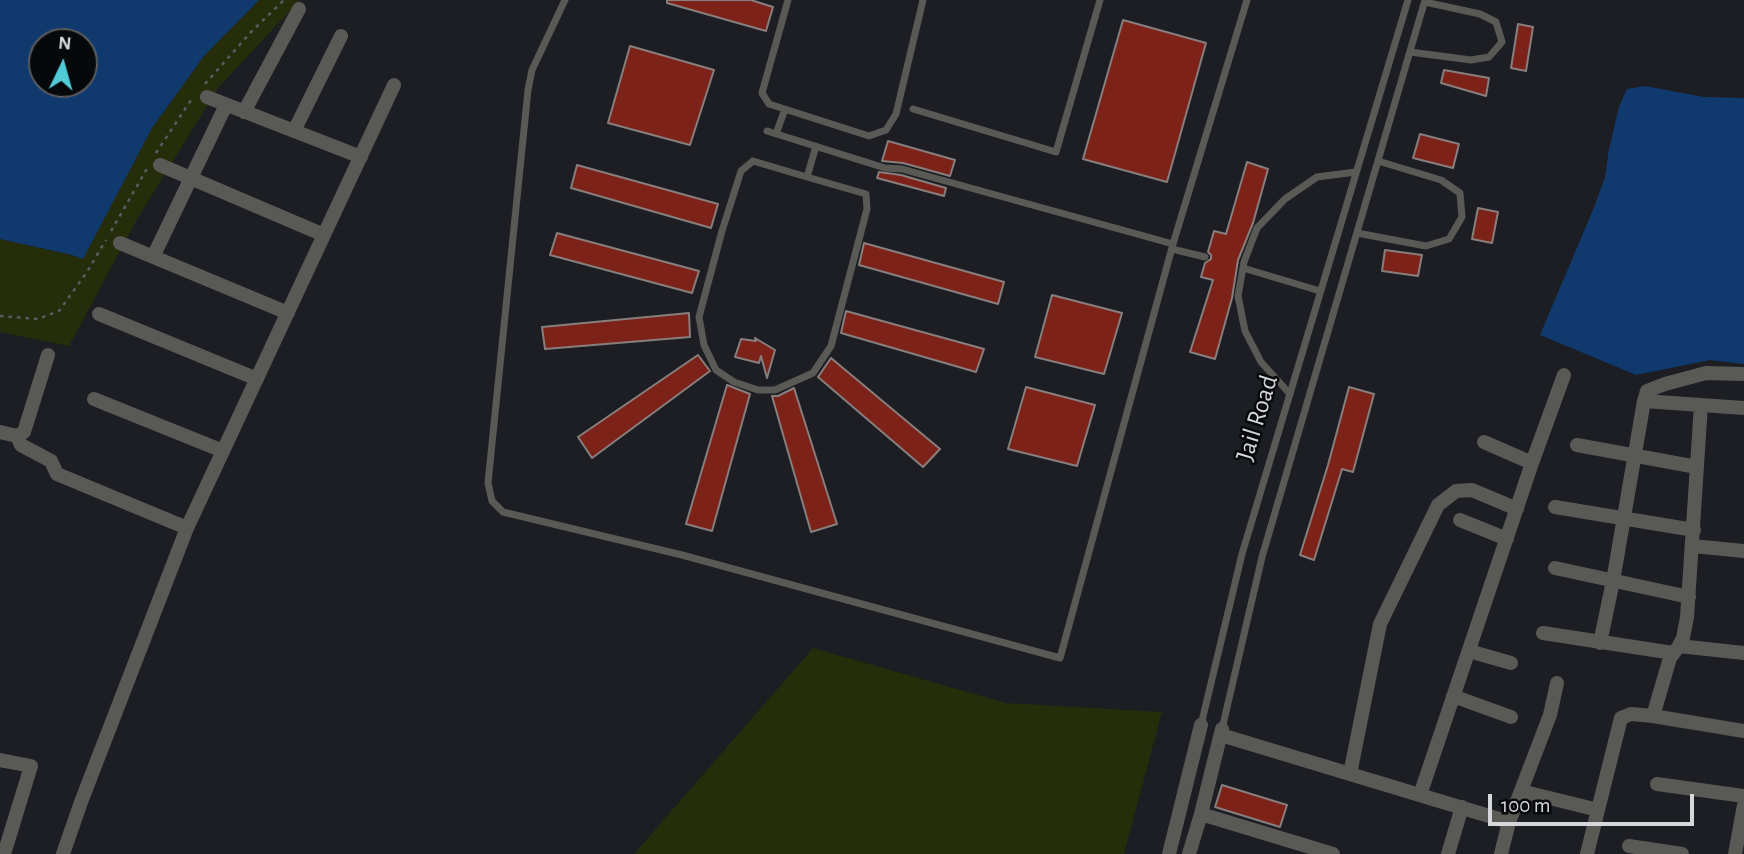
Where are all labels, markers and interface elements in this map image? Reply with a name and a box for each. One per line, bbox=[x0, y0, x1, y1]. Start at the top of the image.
north arrow bbox=[28, 28, 98, 98]
text: N bbox=[57, 34, 72, 54]
street label: Jail Road bbox=[1229, 371, 1285, 465]
scale bar bbox=[1492, 780, 1698, 824]
text: 100 m bbox=[1501, 795, 1551, 816]

